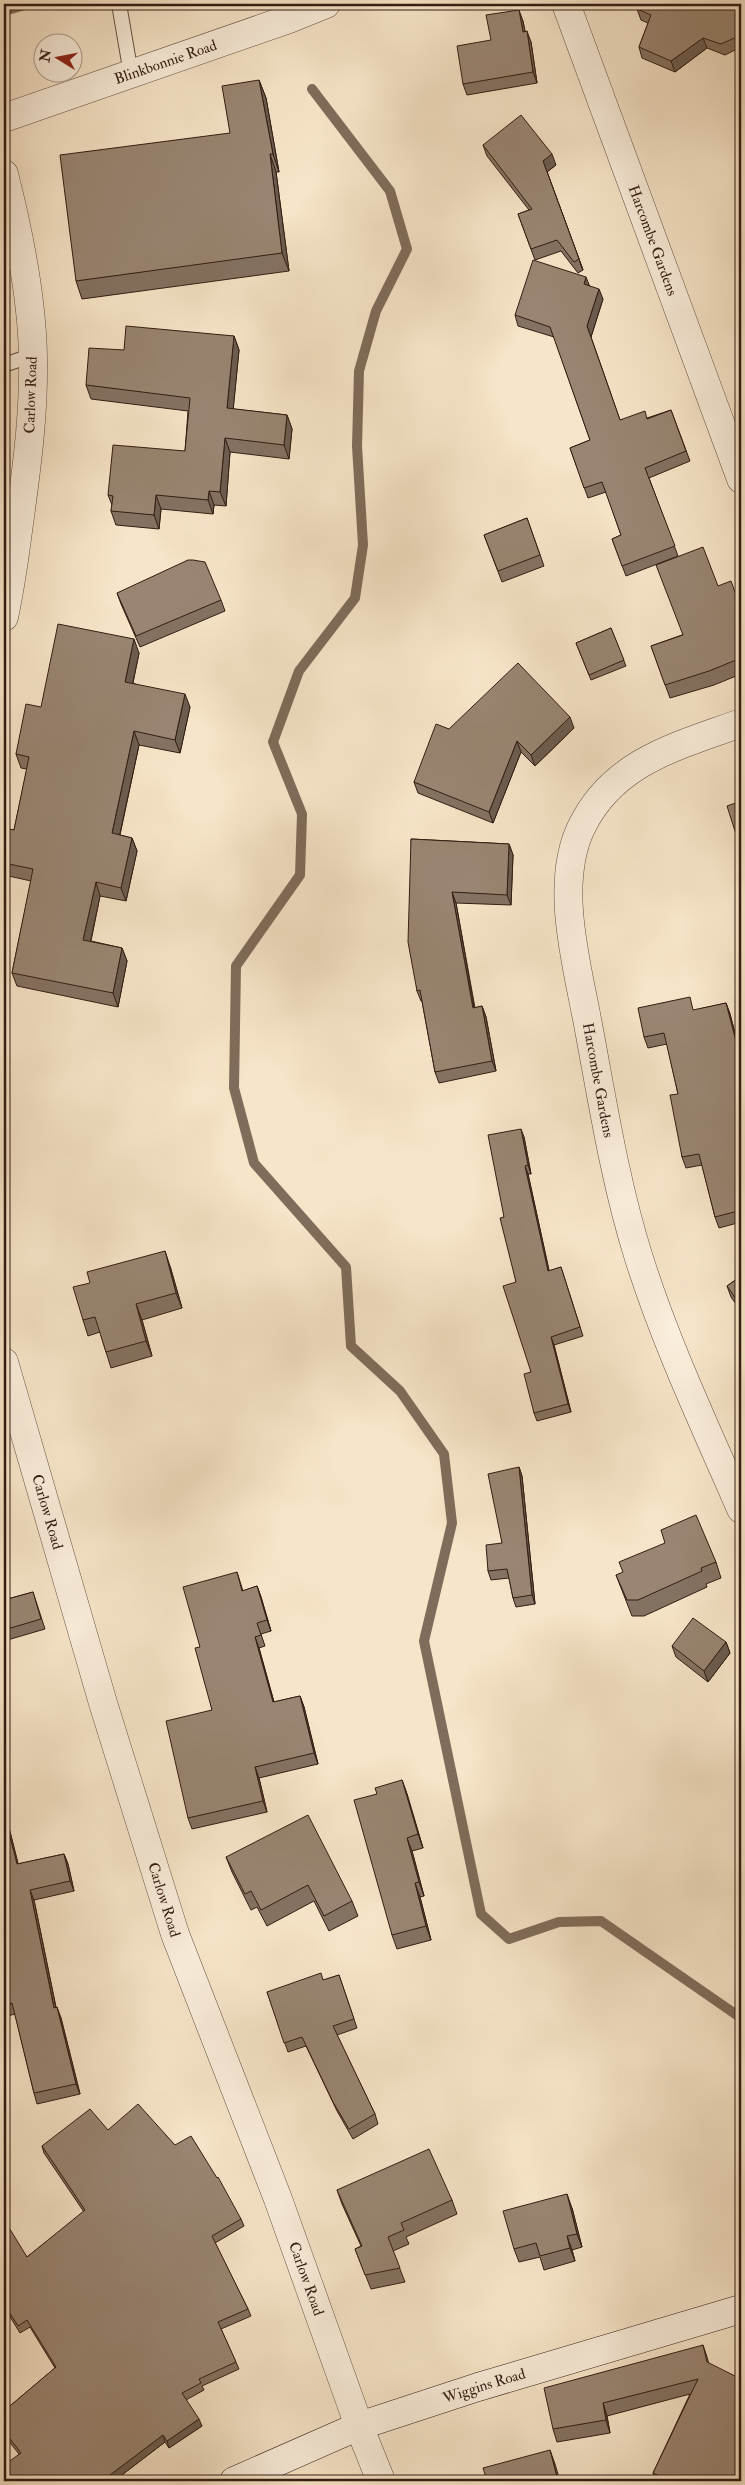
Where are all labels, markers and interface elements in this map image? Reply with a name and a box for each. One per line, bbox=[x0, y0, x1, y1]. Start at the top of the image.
north arrow bbox=[32, 32, 82, 82]
street label: Blinkbonnie Road bbox=[112, 35, 220, 88]
text: N bbox=[36, 48, 55, 64]
street label: Harcombe Gardens bbox=[624, 183, 682, 298]
street label: Carlow Road bbox=[20, 355, 42, 434]
street label: Harcombe Gardens bbox=[578, 1021, 618, 1139]
street label: Carlow Road bbox=[28, 1472, 68, 1552]
street label: Carlow Road bbox=[144, 1860, 185, 1940]
street label: Carlow Road bbox=[284, 2239, 329, 2319]
street label: Wiggins Road bbox=[439, 2364, 528, 2408]

